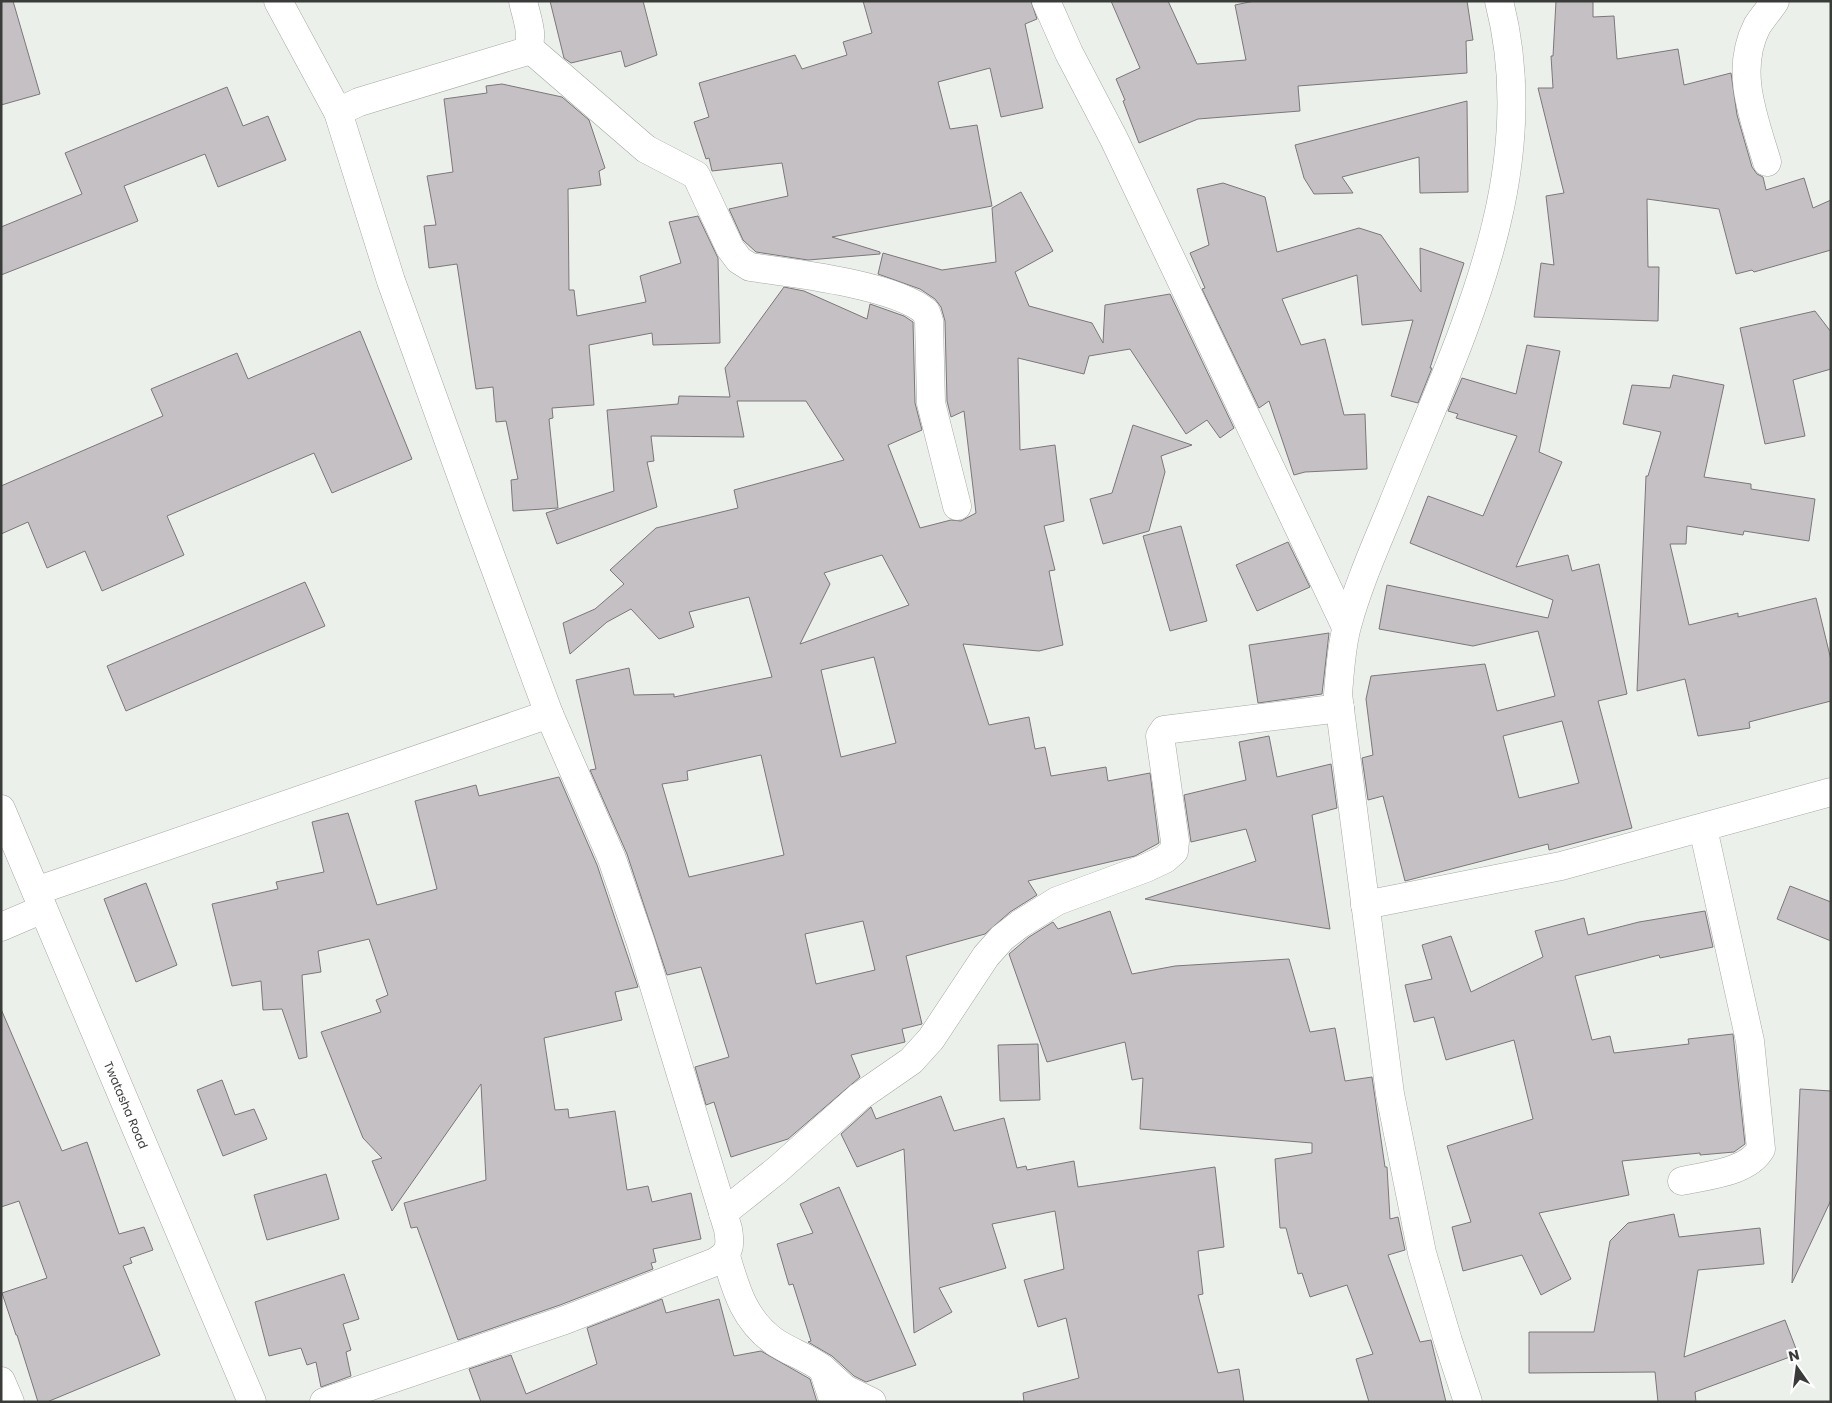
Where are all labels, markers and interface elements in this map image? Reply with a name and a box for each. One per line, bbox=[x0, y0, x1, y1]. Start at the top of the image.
street label: Twatasha Road bbox=[100, 1059, 152, 1151]
north arrow bbox=[1772, 1343, 1822, 1393]
text: N bbox=[1786, 1344, 1801, 1366]

